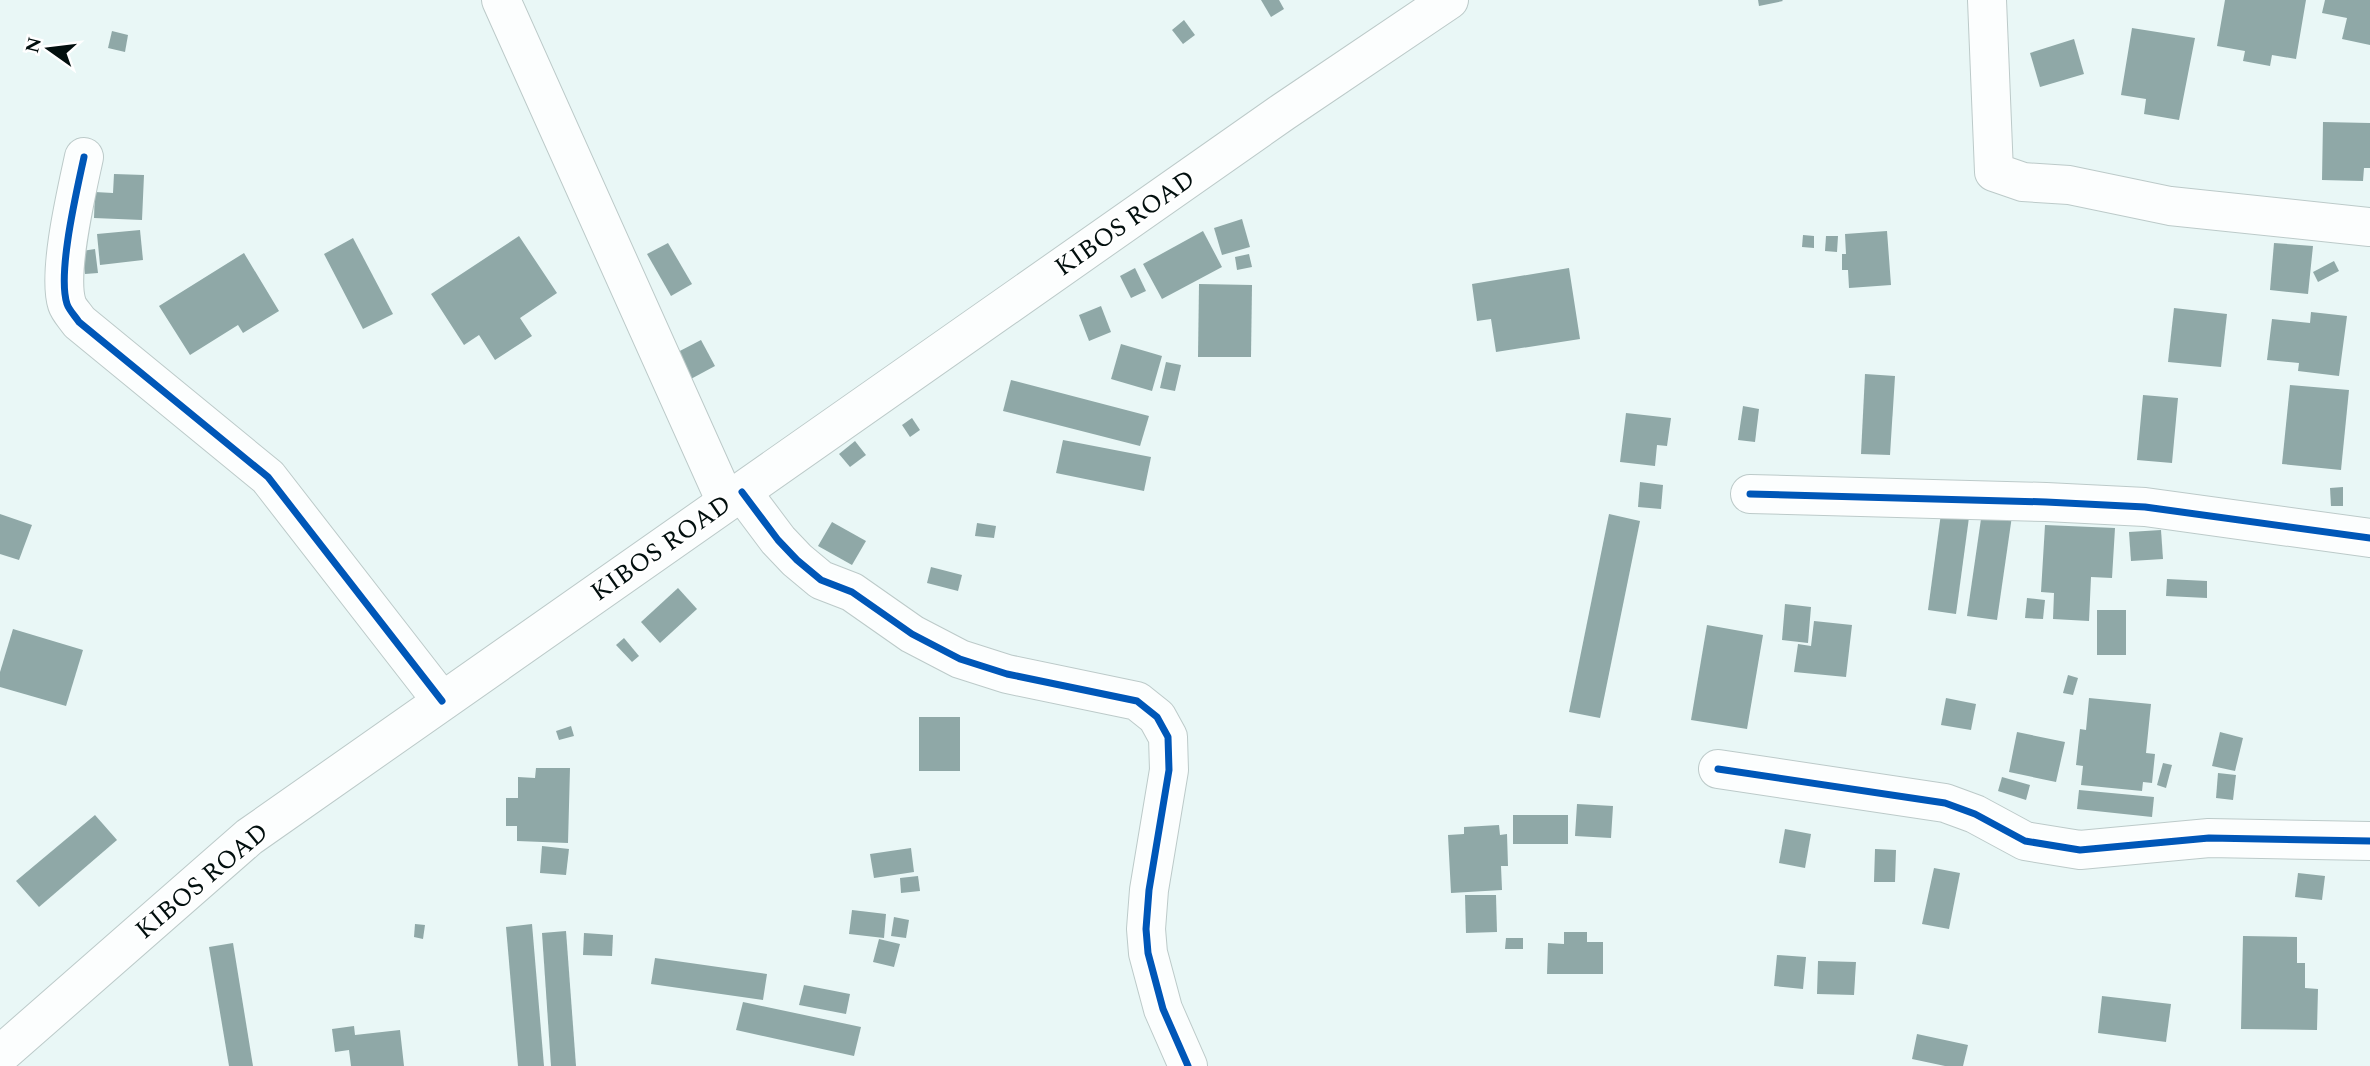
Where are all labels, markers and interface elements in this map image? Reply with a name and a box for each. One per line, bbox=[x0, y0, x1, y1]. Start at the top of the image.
north arrow bbox=[14, 14, 84, 84]
text: N bbox=[18, 34, 50, 56]
street label: KIBOS ROAD bbox=[1046, 160, 1204, 286]
street label: KIBOS ROAD bbox=[582, 485, 740, 611]
street label: KIBOS ROAD bbox=[126, 813, 278, 949]

